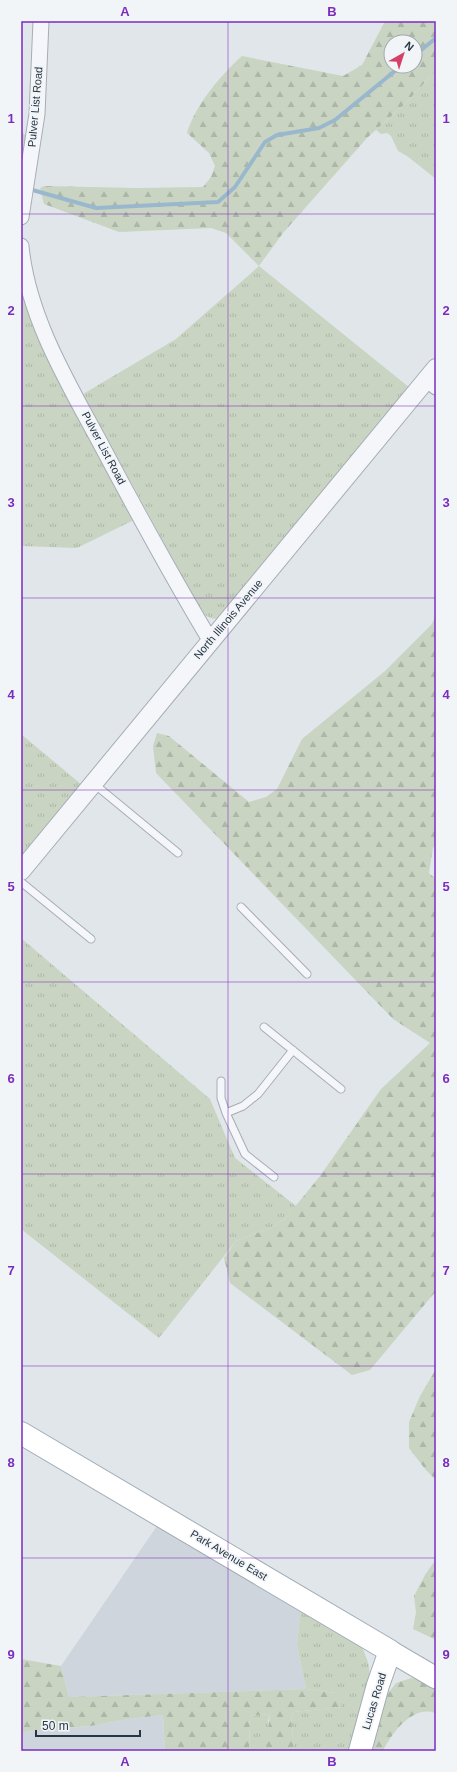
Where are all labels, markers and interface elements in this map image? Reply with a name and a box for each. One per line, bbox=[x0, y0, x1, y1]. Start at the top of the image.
text: A bbox=[120, 4, 130, 19]
text: B bbox=[327, 4, 337, 19]
north arrow bbox=[383, 34, 423, 74]
text: N bbox=[402, 39, 416, 53]
street label: Pulver List Road bbox=[26, 66, 44, 148]
text: 1 bbox=[7, 111, 15, 126]
text: 1 bbox=[442, 111, 450, 126]
text: 2 bbox=[7, 303, 15, 318]
text: 2 bbox=[442, 303, 450, 318]
street label: Pulver List Road bbox=[80, 410, 128, 486]
text: 3 bbox=[7, 495, 15, 510]
text: 3 bbox=[442, 495, 450, 510]
street label: North Illinois Avenue bbox=[191, 577, 265, 661]
text: 4 bbox=[7, 687, 15, 702]
text: 4 bbox=[442, 687, 450, 702]
text: 5 bbox=[7, 879, 15, 894]
text: 5 bbox=[442, 879, 450, 894]
text: 6 bbox=[7, 1071, 15, 1086]
text: 6 bbox=[442, 1071, 450, 1086]
text: 7 bbox=[7, 1263, 15, 1278]
text: 7 bbox=[442, 1263, 450, 1278]
text: 8 bbox=[7, 1455, 15, 1470]
text: 8 bbox=[442, 1455, 450, 1470]
street label: Park Avenue East bbox=[189, 1527, 269, 1583]
text: 9 bbox=[7, 1647, 15, 1662]
text: 9 bbox=[442, 1647, 450, 1662]
street label: Lucas Road bbox=[360, 1671, 388, 1731]
scale bar bbox=[36, 1712, 140, 1738]
text: 50 m bbox=[42, 1719, 69, 1733]
text: A bbox=[120, 1754, 130, 1769]
text: B bbox=[327, 1754, 337, 1769]

